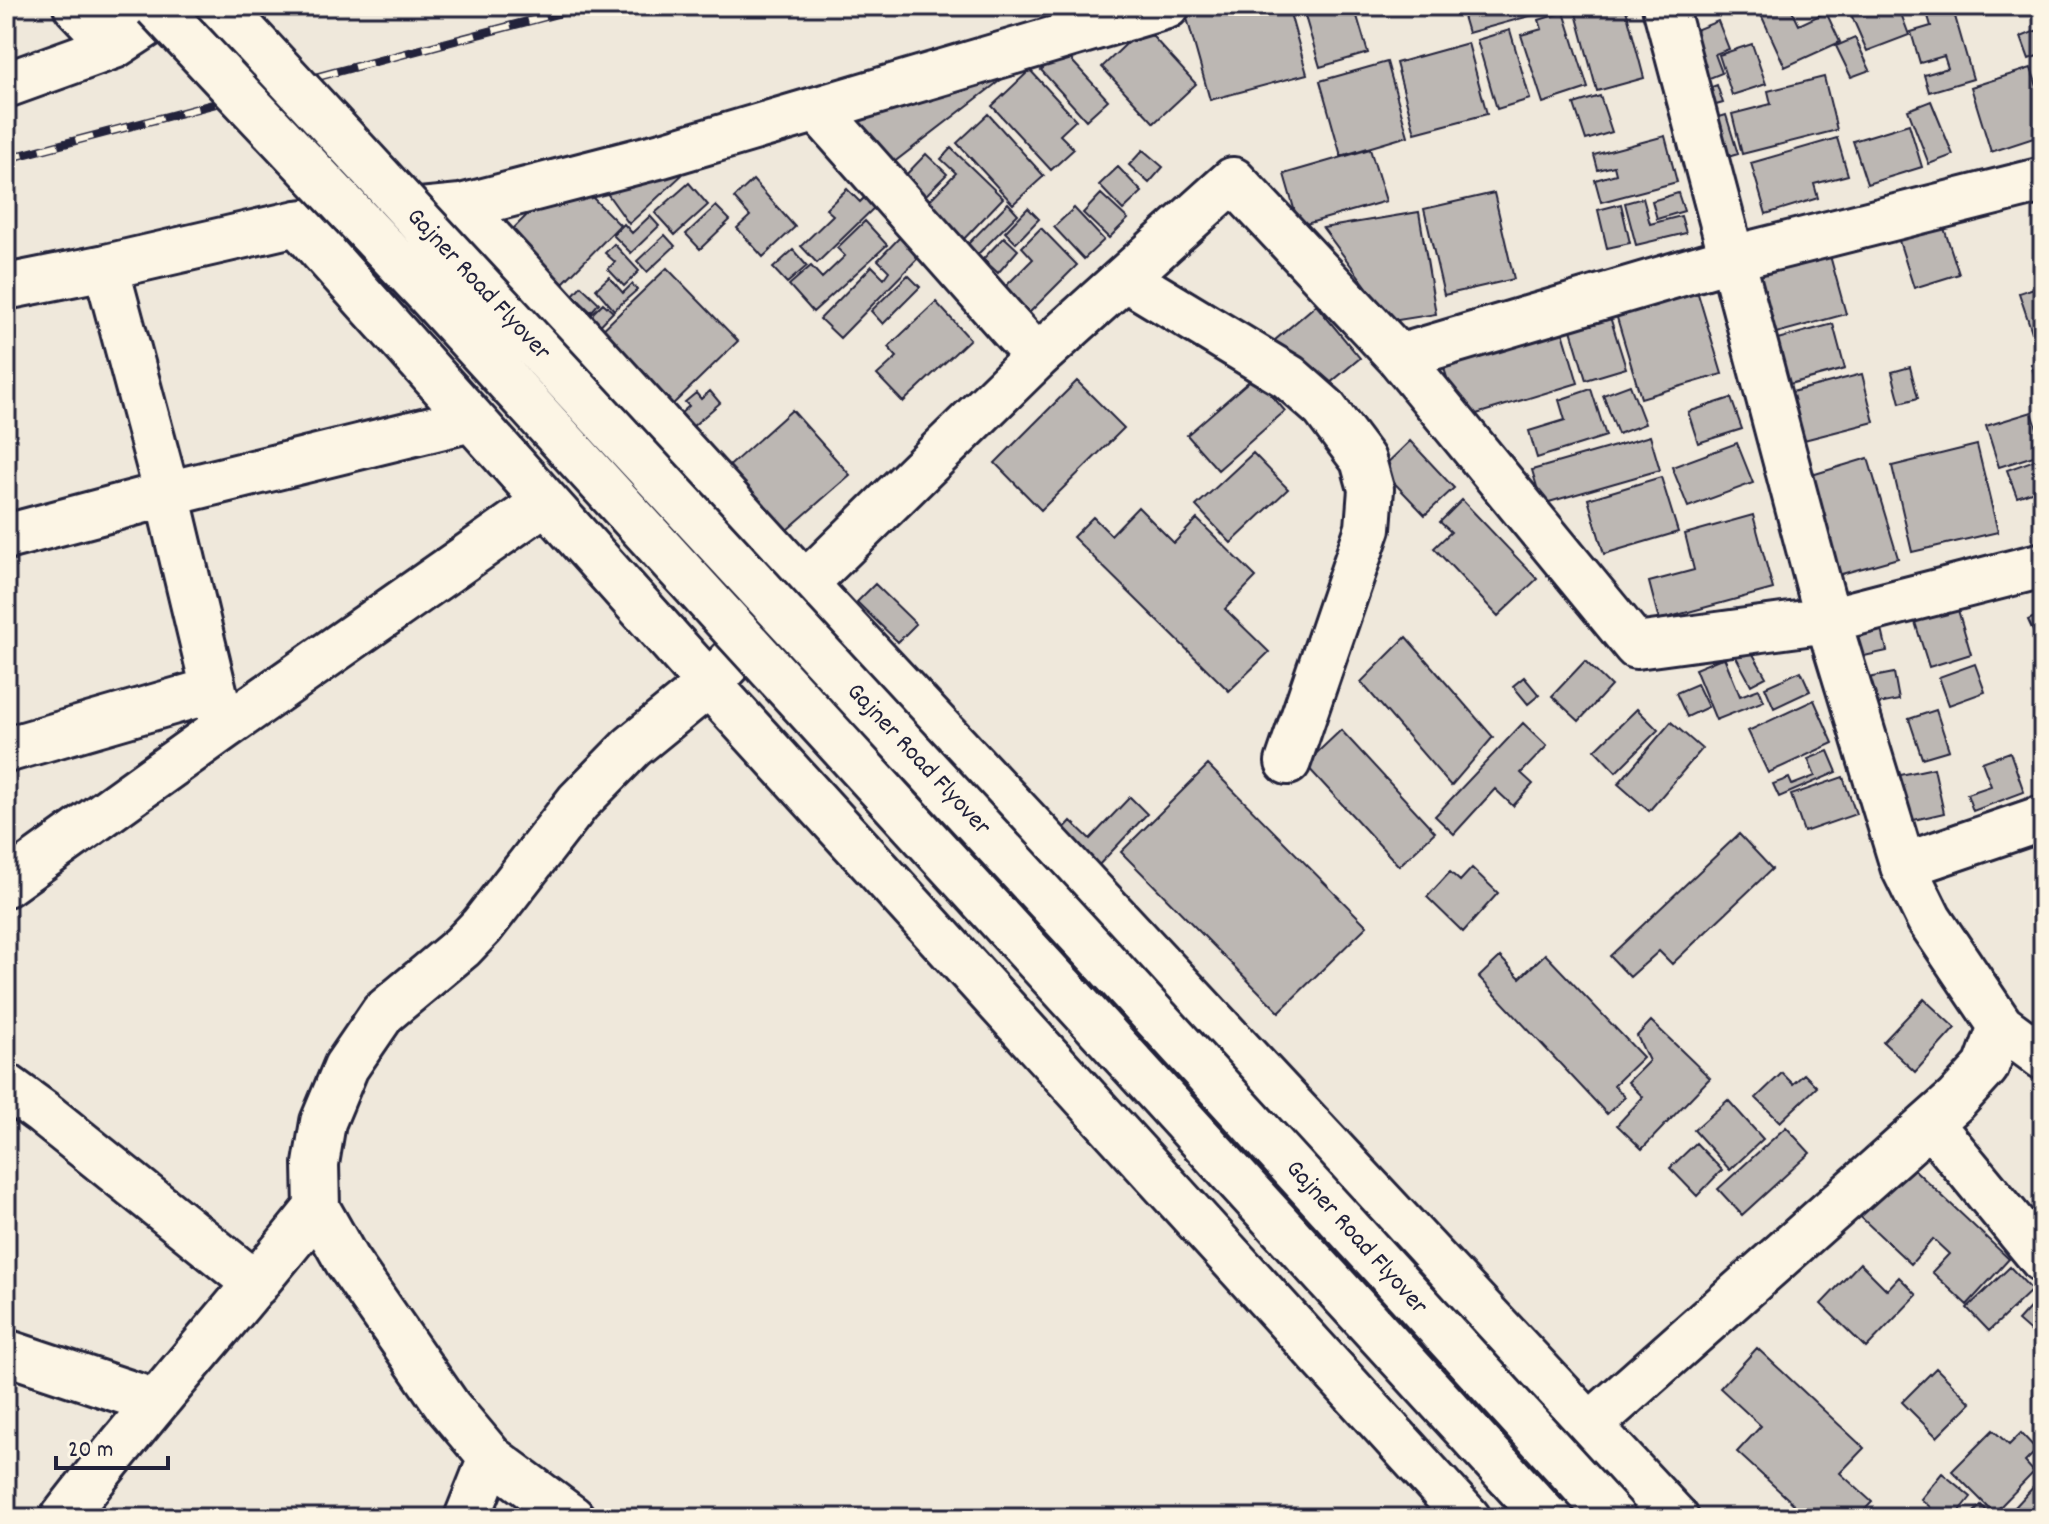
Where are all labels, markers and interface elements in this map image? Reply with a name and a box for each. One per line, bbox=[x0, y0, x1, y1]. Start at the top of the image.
street label: Gajner Road Flyover bbox=[397, 200, 559, 370]
street label: Gajner Road Flyover bbox=[837, 675, 999, 845]
street label: Gajner Road Flyover bbox=[1276, 1152, 1436, 1324]
scale bar bbox=[56, 1420, 168, 1470]
text: 20 m bbox=[68, 1434, 114, 1468]

